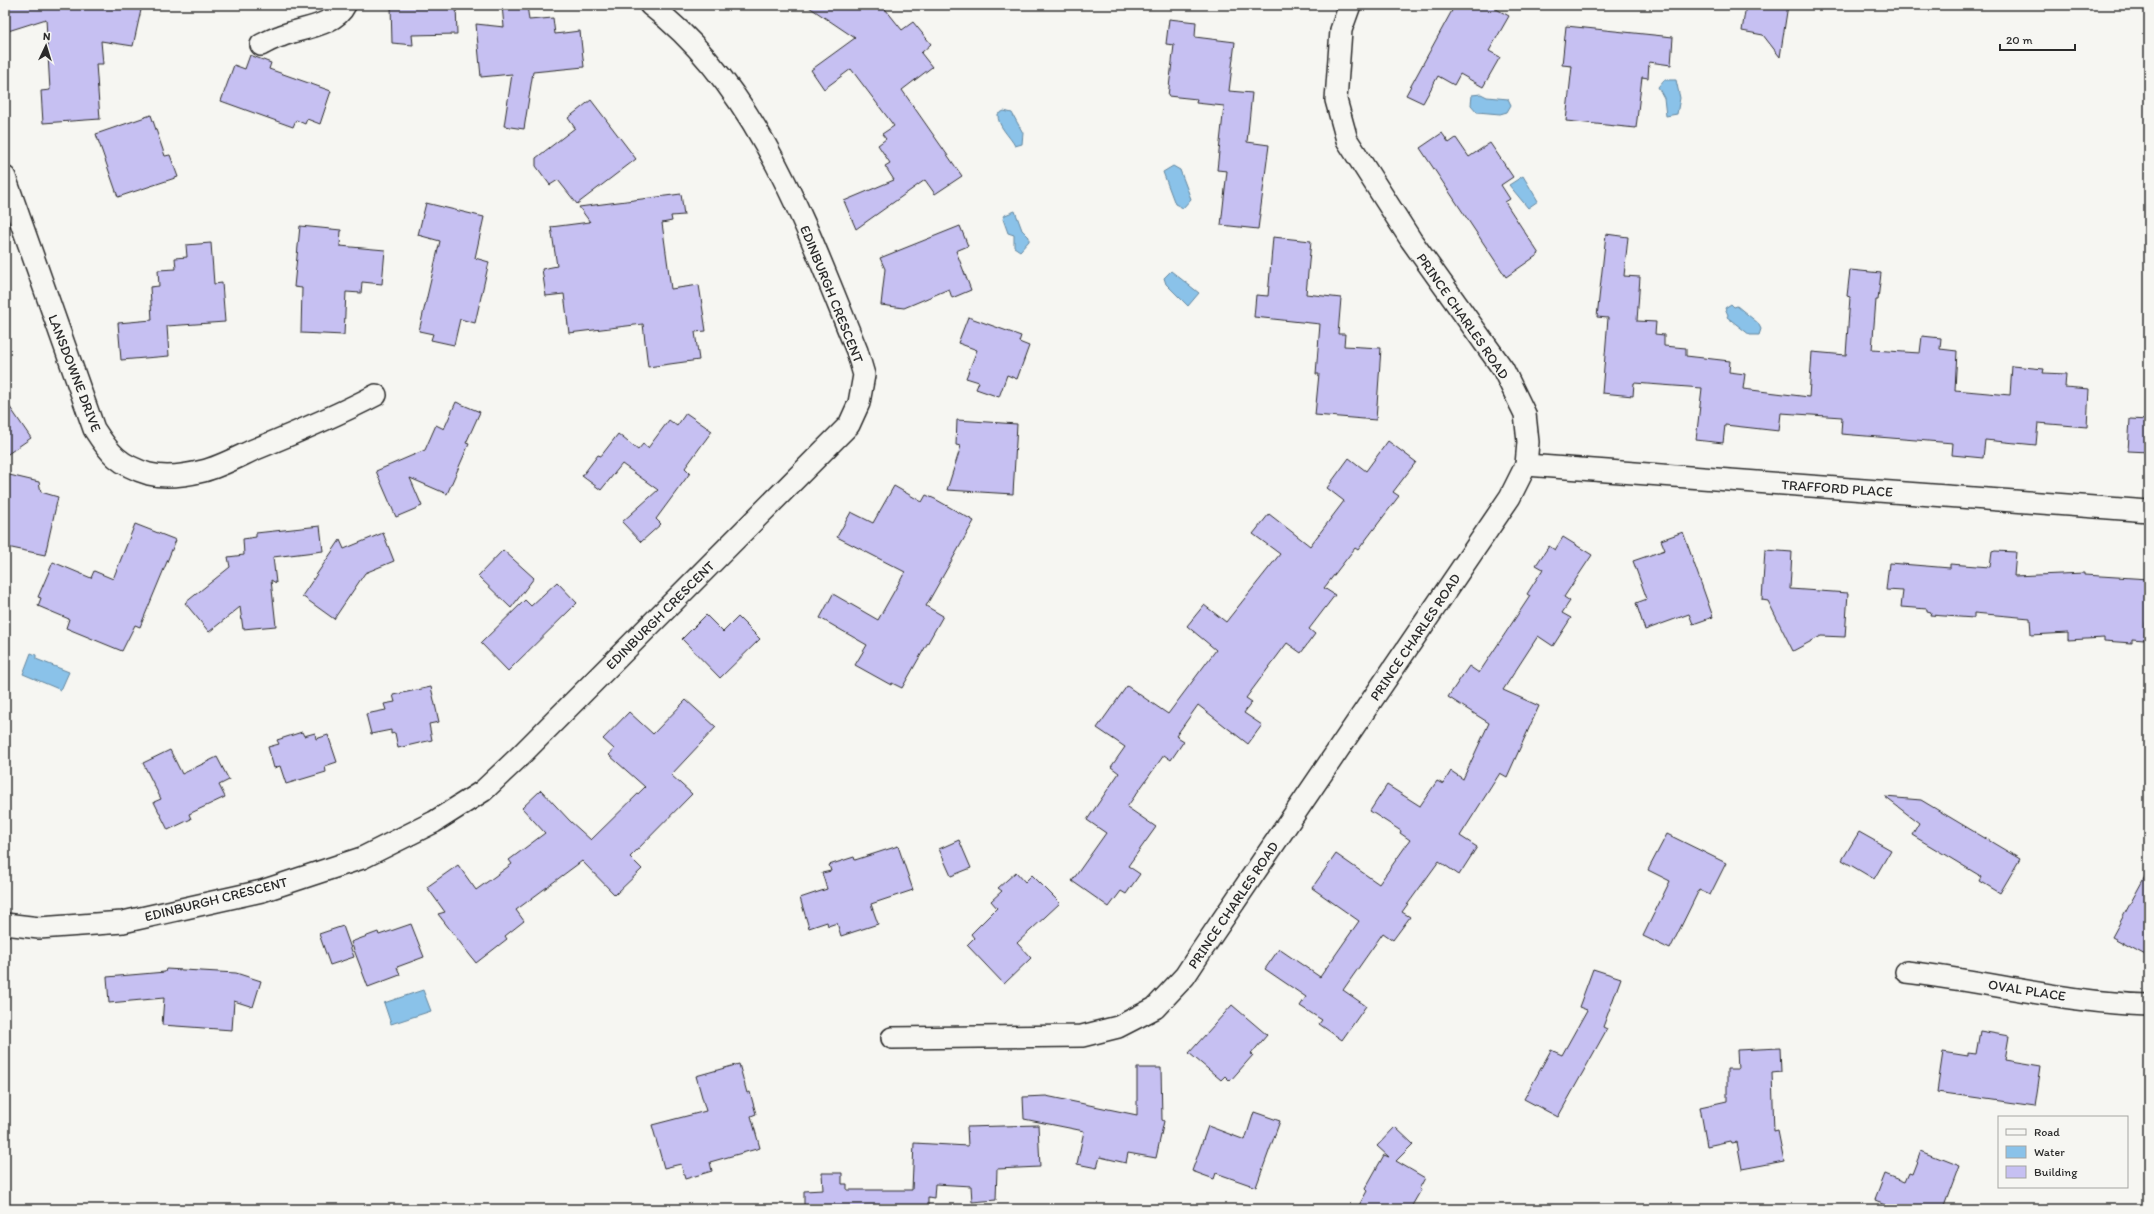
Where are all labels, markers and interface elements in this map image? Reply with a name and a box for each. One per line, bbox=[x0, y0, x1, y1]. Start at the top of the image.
north arrow bbox=[26, 26, 66, 66]
scale bar bbox=[2000, 26, 2075, 52]
text: N bbox=[42, 30, 51, 43]
text: 20 m bbox=[2006, 33, 2033, 47]
street label: EDINBURGH CRESCENT bbox=[796, 223, 867, 366]
street label: PRINCE CHARLES ROAD bbox=[1413, 250, 1513, 383]
street label: LANSDOWNE DRIVE bbox=[44, 312, 105, 434]
street label: TRAFFORD PLACE bbox=[1781, 476, 1894, 501]
street label: EDINBURGH CRESCENT bbox=[602, 557, 718, 673]
street label: PRINCE CHARLES ROAD bbox=[1367, 570, 1464, 704]
street label: PRINCE CHARLES ROAD bbox=[1185, 838, 1282, 972]
street label: EDINBURGH CRESCENT bbox=[143, 873, 290, 926]
street label: OVAL PLACE bbox=[1987, 976, 2067, 1005]
legend bbox=[1998, 1116, 2128, 1188]
text: Road bbox=[2034, 1125, 2060, 1139]
text: Water bbox=[2034, 1145, 2065, 1159]
text: Building bbox=[2034, 1165, 2078, 1179]

